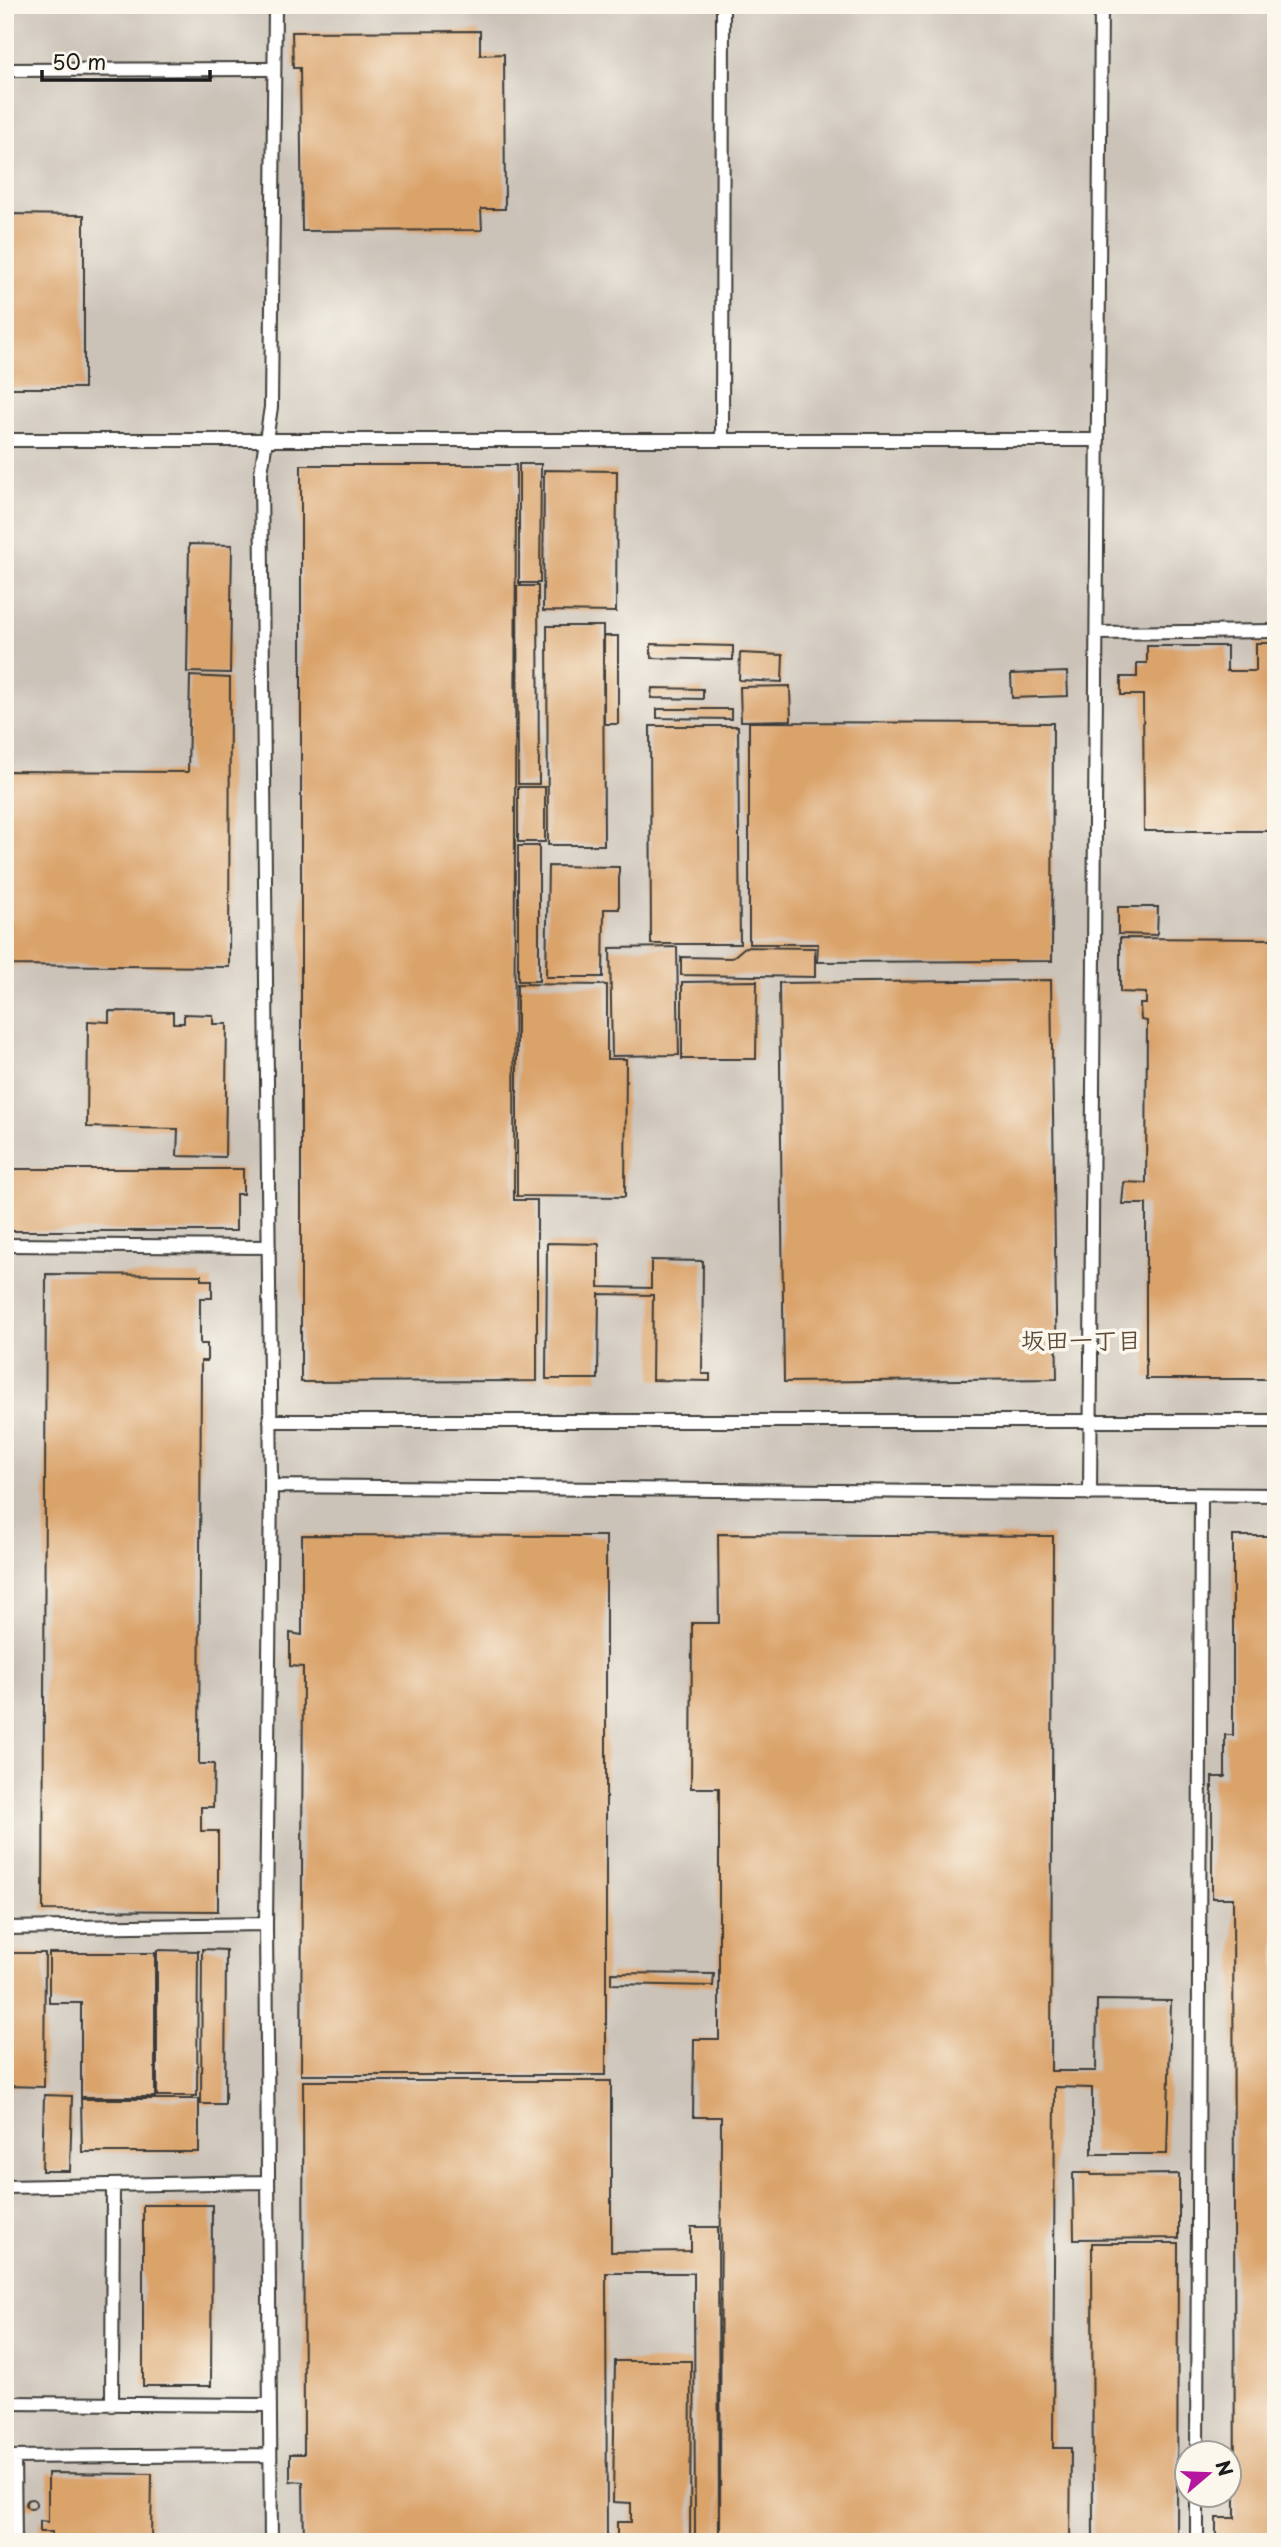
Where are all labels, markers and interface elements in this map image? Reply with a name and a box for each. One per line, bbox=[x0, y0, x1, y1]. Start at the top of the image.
scale bar bbox=[42, 38, 210, 82]
text: 50 m bbox=[52, 45, 106, 77]
district label: 坂田一丁目 bbox=[1021, 1321, 1141, 1357]
north arrow bbox=[1172, 2438, 1242, 2508]
text: N bbox=[1209, 2456, 1241, 2480]

